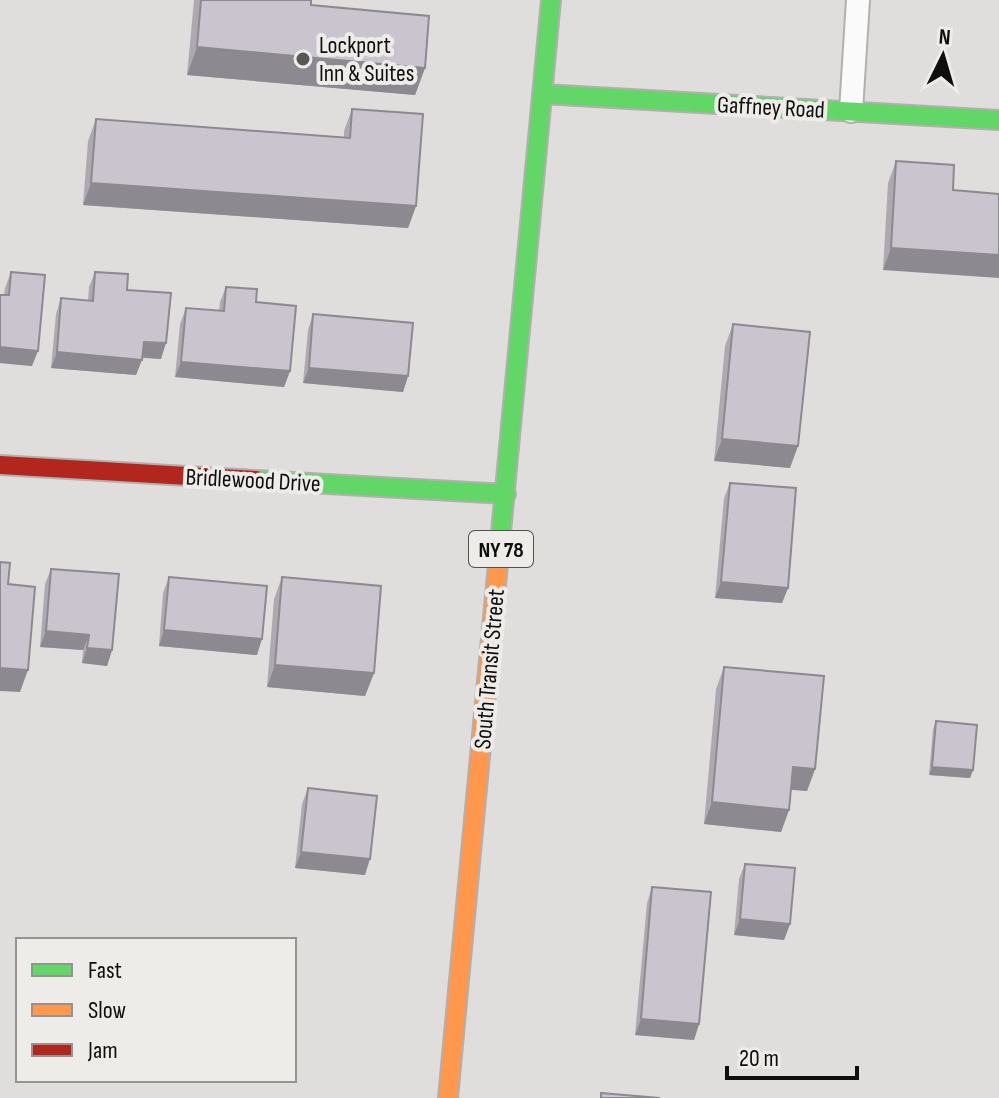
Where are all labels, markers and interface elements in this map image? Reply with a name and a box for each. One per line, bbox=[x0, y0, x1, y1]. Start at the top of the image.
north arrow bbox=[903, 16, 983, 96]
text: N bbox=[938, 24, 952, 52]
place label: Lockport Inn & Suites bbox=[319, 31, 414, 88]
marker: Lockport Inn & Suites bbox=[294, 50, 312, 68]
street label: Gaffney Road bbox=[716, 90, 826, 125]
street label: Bridlewood Drive bbox=[185, 462, 321, 499]
road number: NY 78 bbox=[469, 531, 533, 567]
street label: South Transit Street bbox=[468, 588, 511, 750]
legend bbox=[16, 938, 296, 1082]
text: Fast bbox=[88, 956, 122, 985]
text: Slow bbox=[88, 996, 126, 1025]
scale bar bbox=[727, 1030, 857, 1080]
text: Jam bbox=[87, 1036, 118, 1065]
text: 20 m bbox=[739, 1044, 779, 1073]

